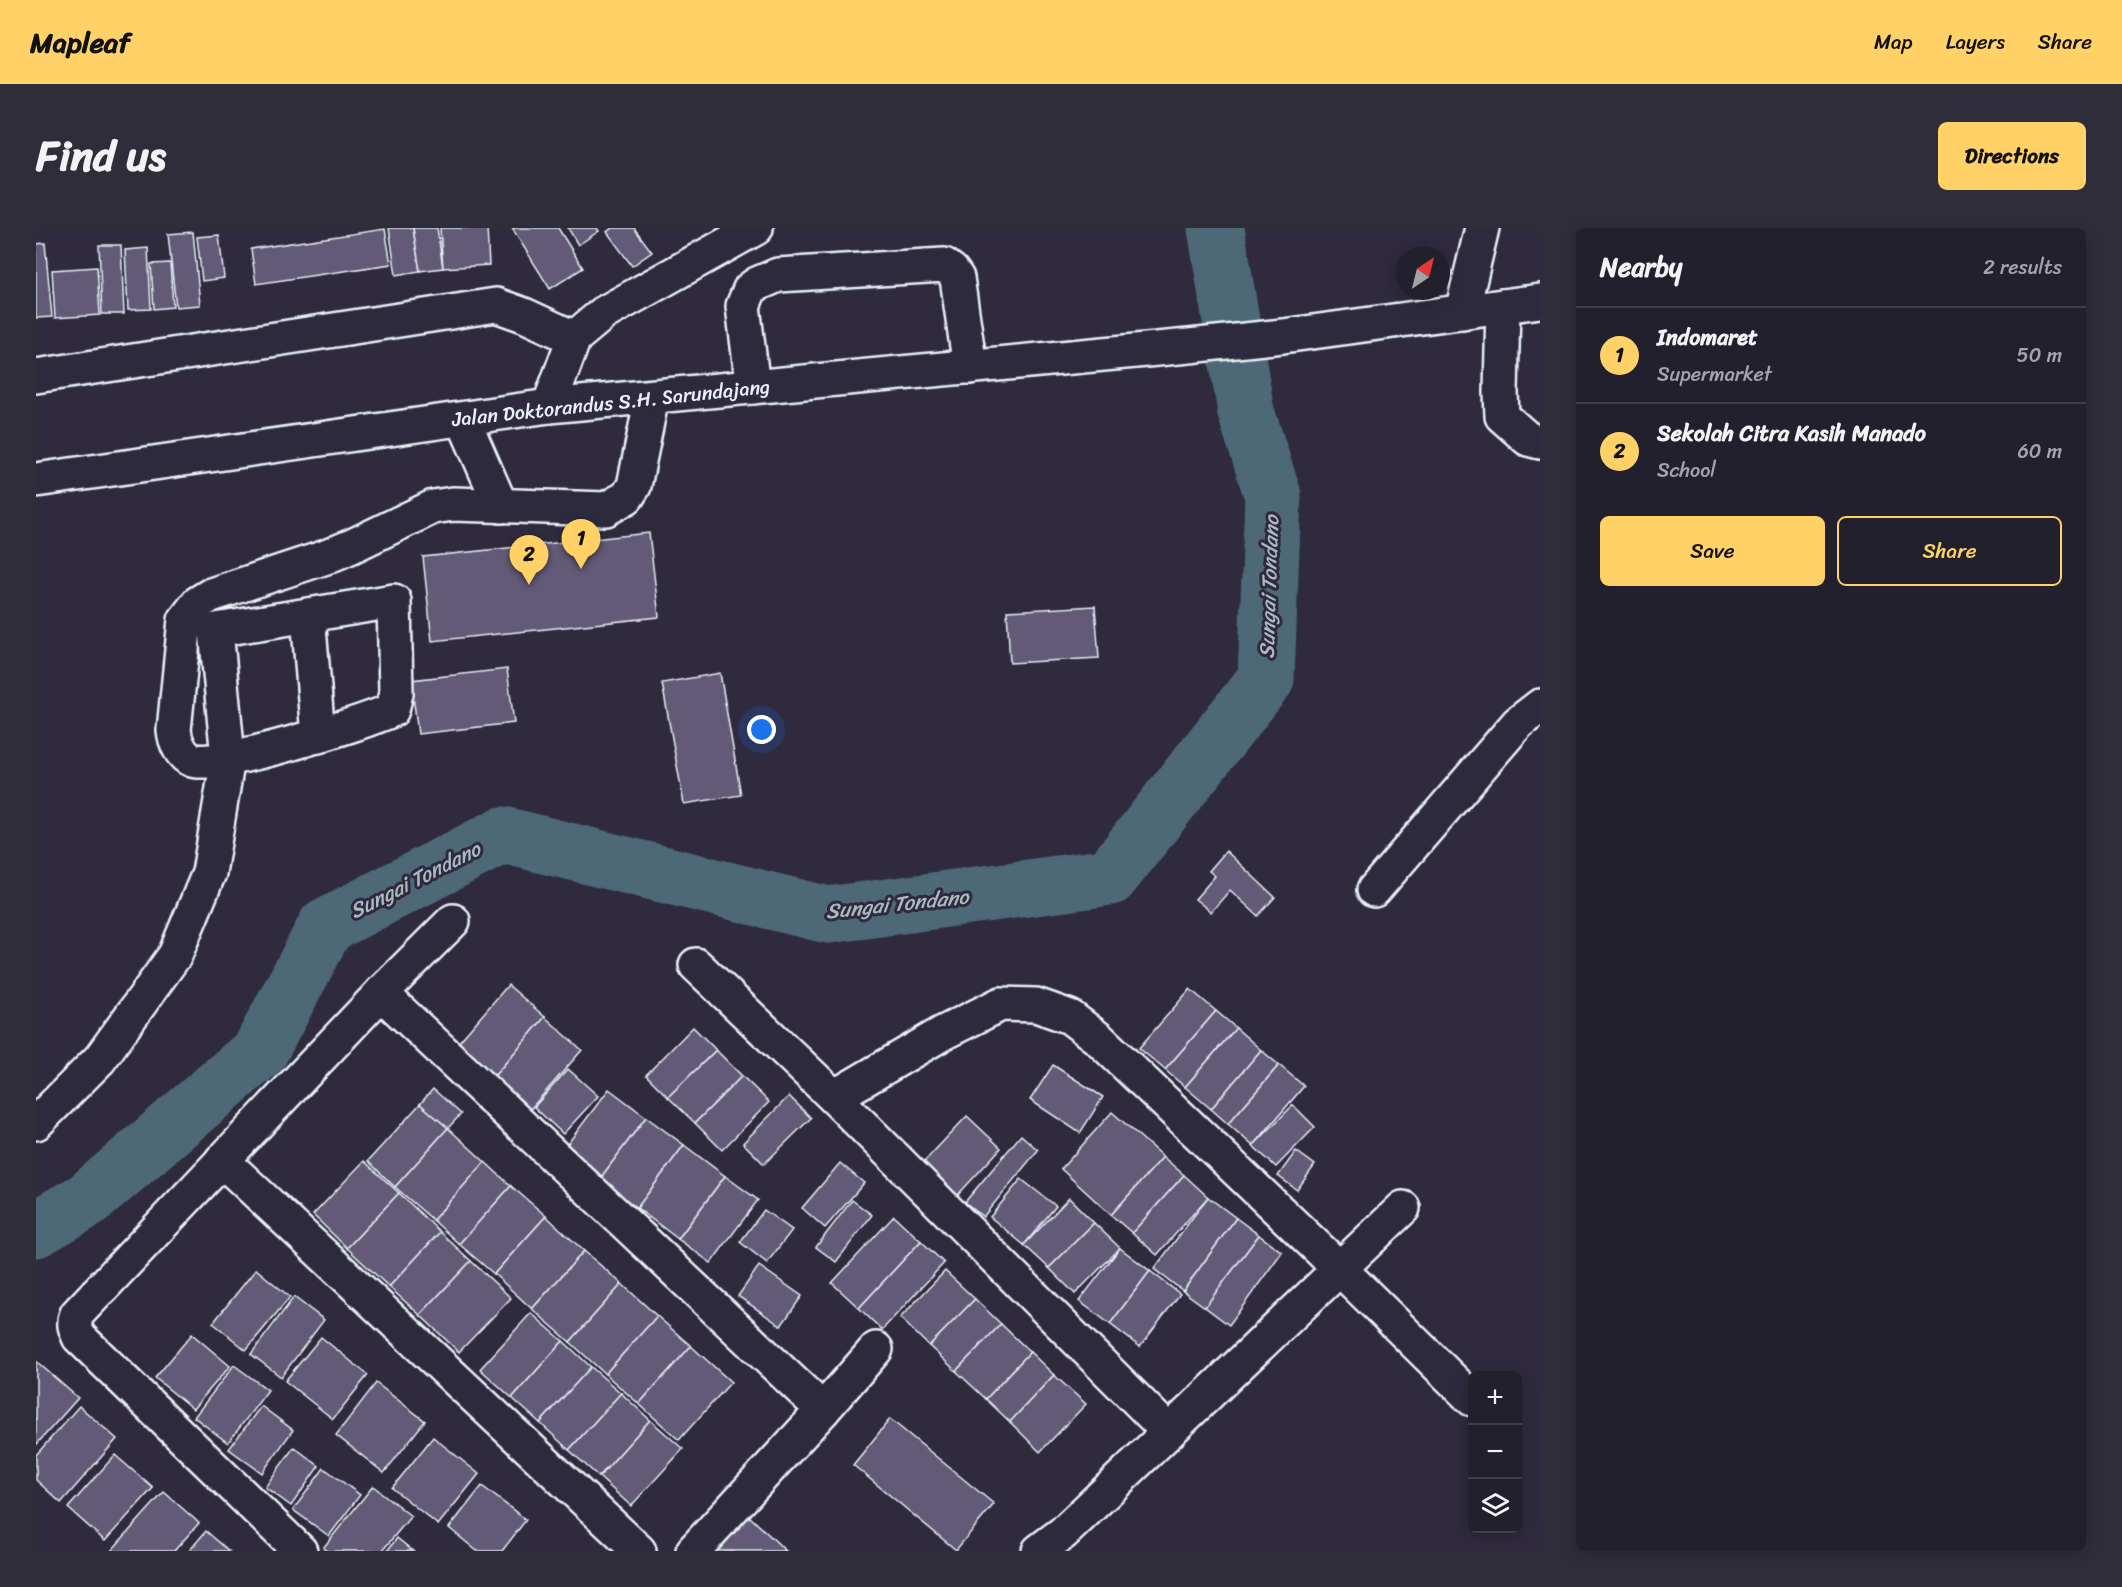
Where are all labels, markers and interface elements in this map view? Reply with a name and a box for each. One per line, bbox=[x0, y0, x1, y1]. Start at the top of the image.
text: Mapleaf bbox=[30, 18, 130, 67]
text: Map bbox=[1874, 23, 1913, 61]
text: Layers bbox=[1946, 23, 2005, 61]
text: Share bbox=[2038, 23, 2092, 61]
text: Find us bbox=[36, 119, 166, 193]
button: Directions bbox=[1938, 122, 2086, 190]
text: Nearby bbox=[1600, 244, 1682, 290]
north arrow bbox=[1396, 246, 1450, 300]
text: 2 results bbox=[1983, 250, 2062, 285]
text: Indomaret bbox=[1657, 318, 1758, 357]
text: 1 bbox=[1615, 338, 1624, 373]
text: 50 m bbox=[2017, 338, 2062, 373]
text: Supermarket bbox=[1657, 357, 1772, 392]
street label: Jalan Doktorandus S.H. Sarundajang bbox=[449, 369, 772, 437]
text: Sekolah Citra Kasih Manado bbox=[1657, 414, 1926, 453]
text: 2 bbox=[1614, 434, 1625, 469]
text: 60 m bbox=[2017, 434, 2062, 469]
text: School bbox=[1657, 453, 1716, 488]
water label: Sungai Tondano bbox=[1248, 513, 1291, 659]
button: Save bbox=[1600, 516, 1825, 586]
button: Share bbox=[1837, 516, 2062, 586]
pin: 1 bbox=[562, 520, 600, 569]
pin: 2 bbox=[510, 536, 548, 585]
your location bbox=[747, 715, 776, 744]
water label: Sungai Tondano bbox=[343, 830, 489, 929]
water label: Sungai Tondano bbox=[824, 877, 972, 930]
map controls bbox=[1468, 1371, 1522, 1533]
button: + bbox=[1468, 1371, 1522, 1425]
button: − bbox=[1468, 1425, 1522, 1479]
button: layers bbox=[1468, 1479, 1522, 1533]

